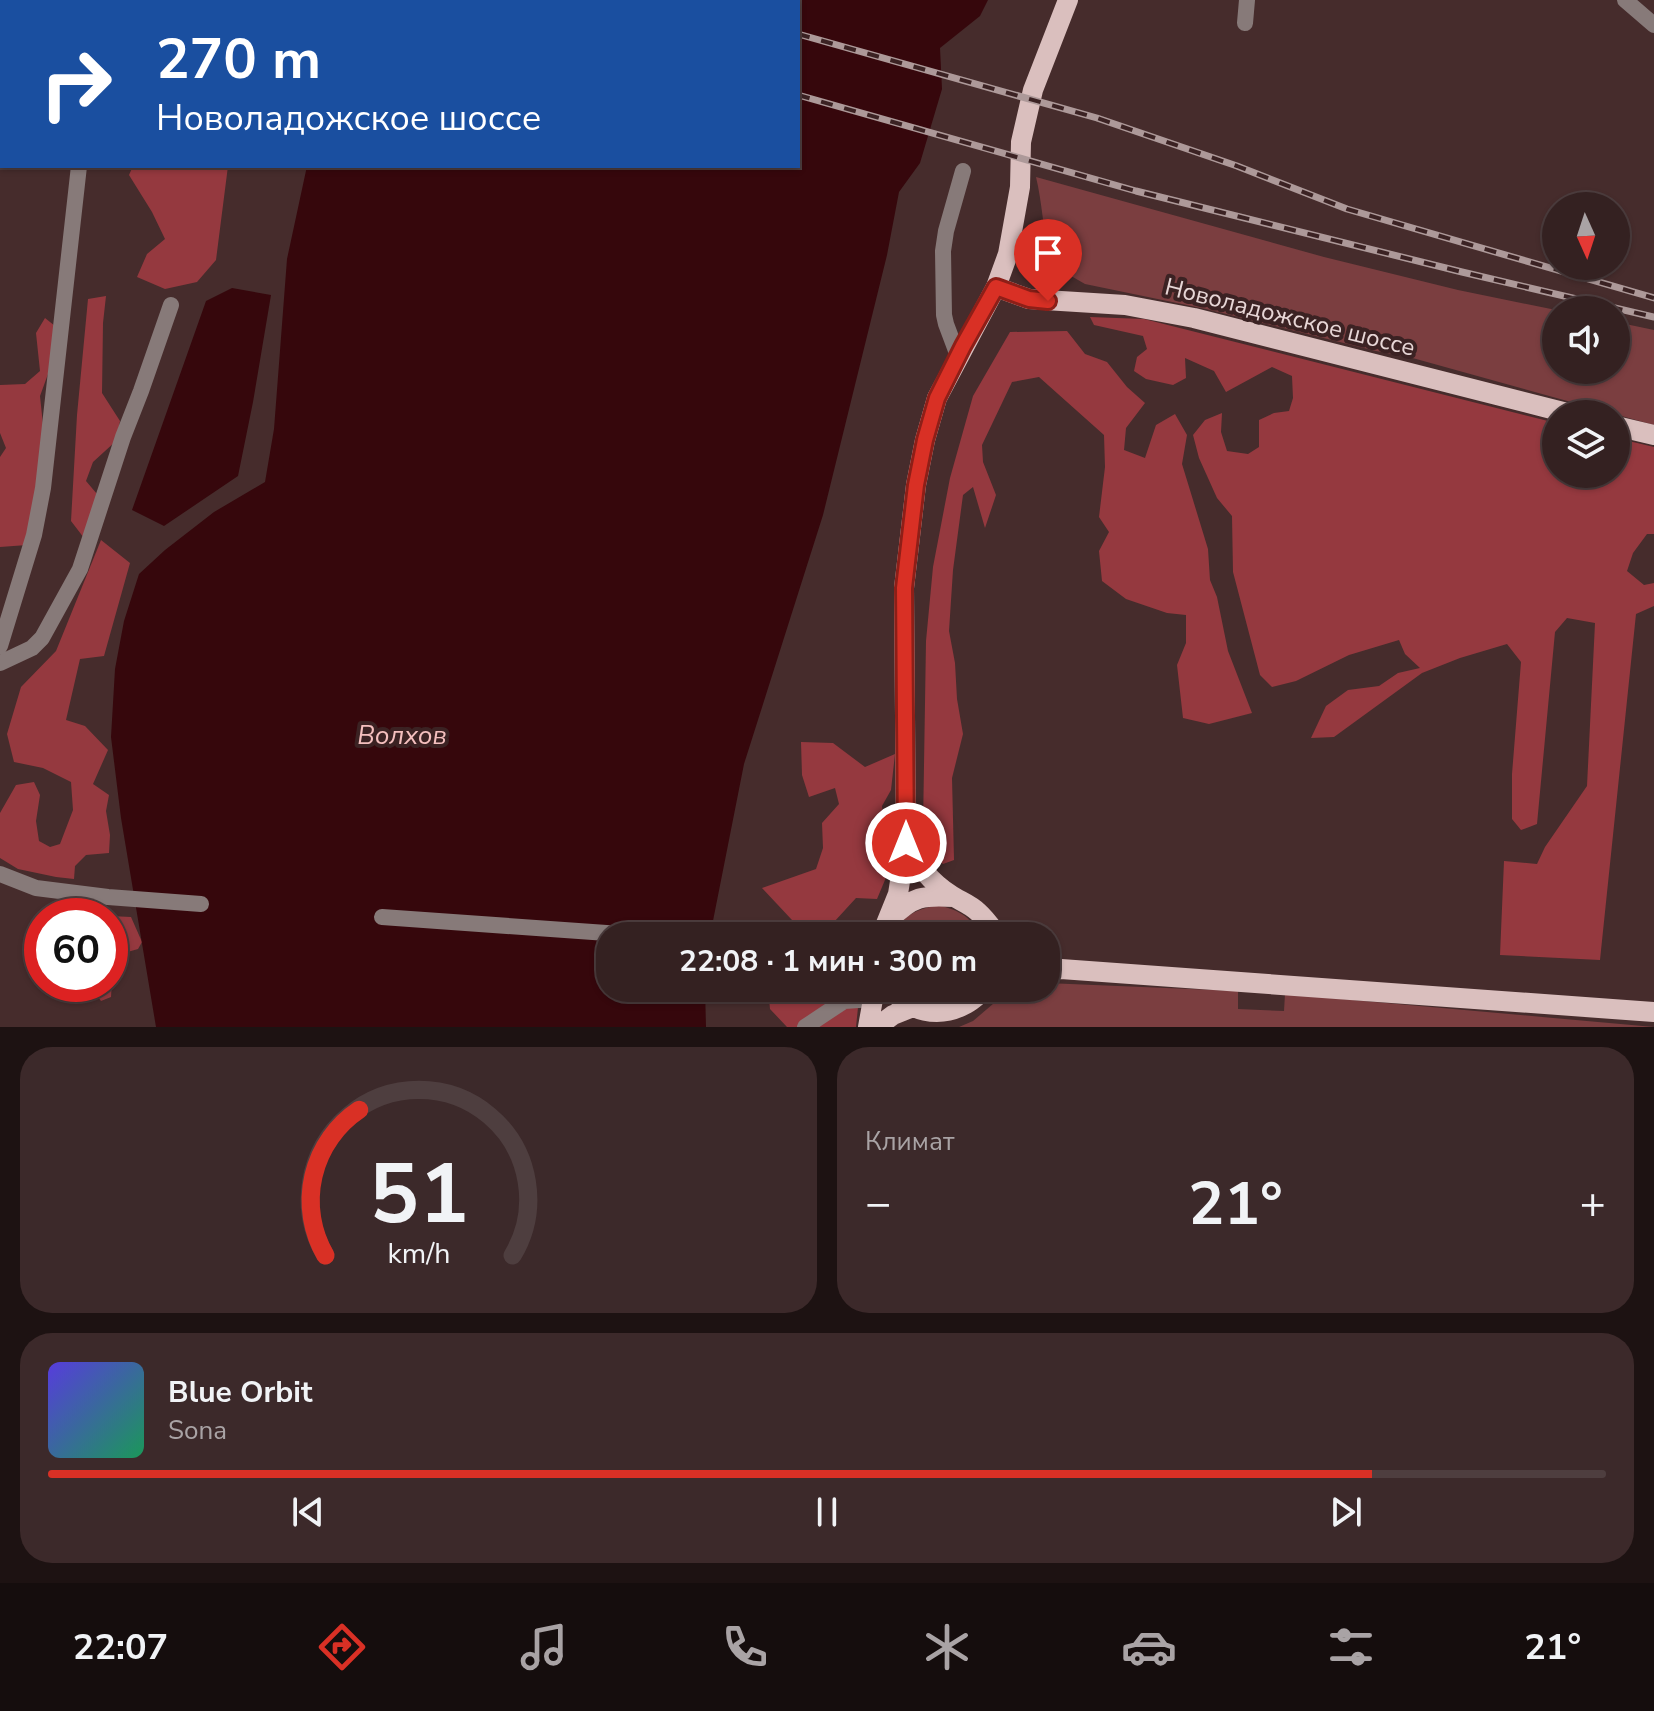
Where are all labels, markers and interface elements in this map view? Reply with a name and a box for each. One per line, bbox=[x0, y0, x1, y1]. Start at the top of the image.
text: 270 m bbox=[156, 21, 321, 98]
icon: right bbox=[24, 32, 128, 136]
text: Новоладожское шоссе bbox=[156, 94, 541, 143]
north arrow bbox=[1542, 192, 1630, 280]
map controls bbox=[1542, 192, 1630, 488]
pin bbox=[1014, 219, 1082, 301]
icon: arrive bbox=[1026, 231, 1070, 275]
street label: Новоладожское шоссе bbox=[1162, 270, 1418, 364]
button: sound bbox=[1542, 296, 1630, 384]
button: layers bbox=[1542, 400, 1630, 488]
water label: Волхов bbox=[357, 718, 447, 753]
position arrow bbox=[864, 801, 948, 885]
speed limit sign: 60 bbox=[24, 898, 128, 1002]
text: 22:08 · 1 мин · 300 m bbox=[679, 941, 977, 982]
text: Климат bbox=[865, 1124, 954, 1159]
text: 51 bbox=[369, 1138, 468, 1251]
text: 21° bbox=[1188, 1163, 1283, 1245]
text: − bbox=[865, 1174, 891, 1234]
text: + bbox=[1580, 1174, 1606, 1234]
text: km/h bbox=[387, 1234, 450, 1273]
text: Blue Orbit bbox=[168, 1372, 312, 1413]
text: Sona bbox=[168, 1413, 227, 1448]
icon: previous bbox=[286, 1490, 330, 1534]
icon: pause bbox=[805, 1490, 849, 1534]
icon: next bbox=[1324, 1490, 1368, 1534]
icon: directions bbox=[314, 1619, 370, 1675]
icon: music bbox=[516, 1619, 572, 1675]
icon: phone bbox=[717, 1619, 773, 1675]
icon: climate bbox=[919, 1619, 975, 1675]
icon: car bbox=[1121, 1619, 1177, 1675]
icon: filters bbox=[1323, 1619, 1379, 1675]
text: 22:07 bbox=[73, 1623, 168, 1672]
text: 21° bbox=[1524, 1623, 1581, 1672]

